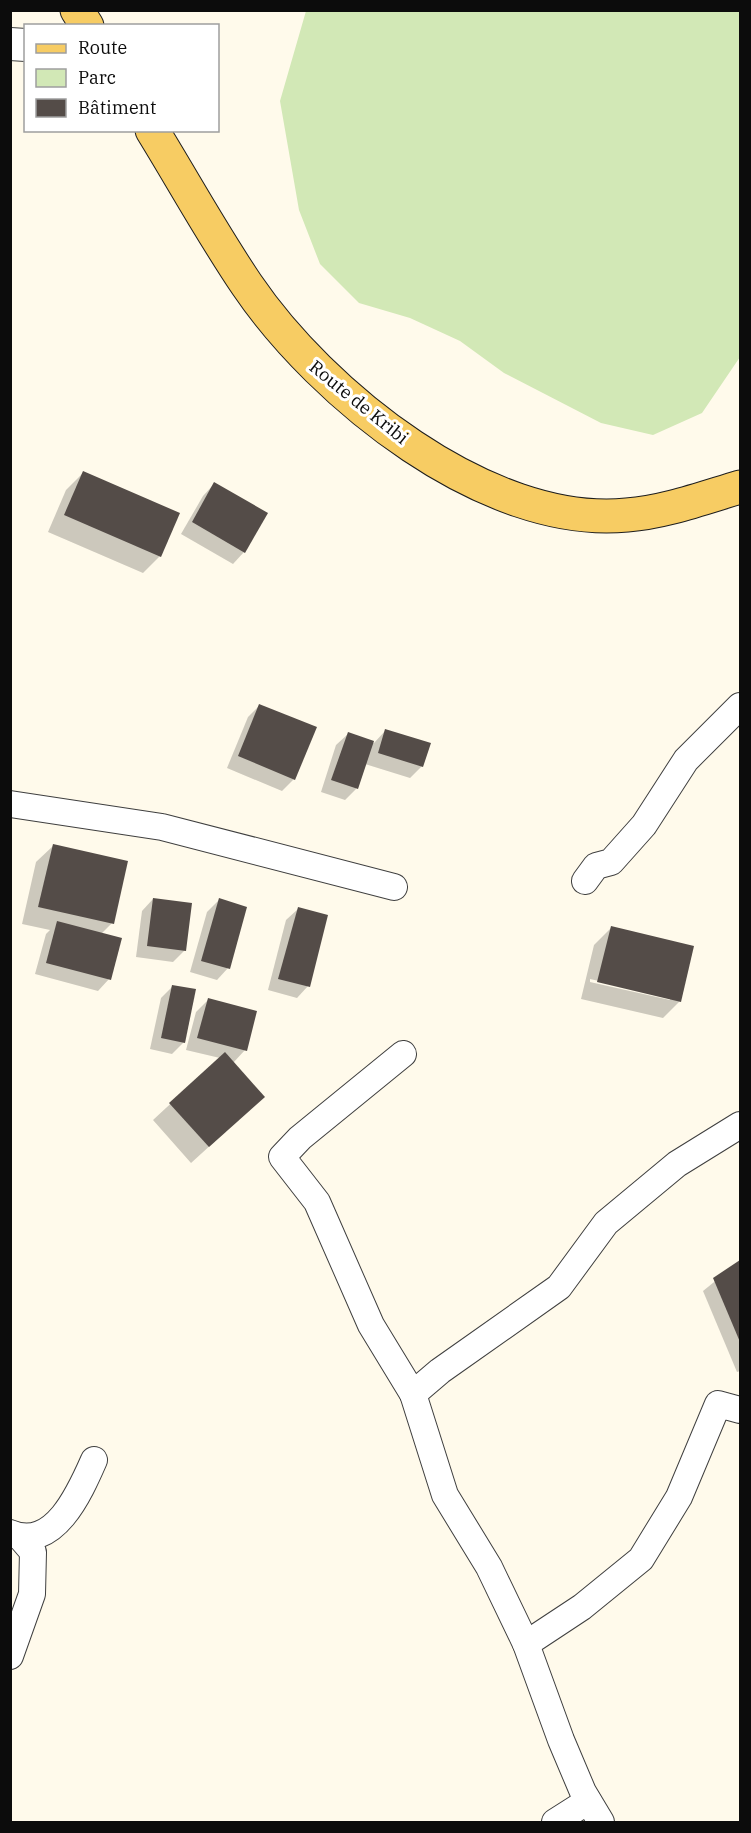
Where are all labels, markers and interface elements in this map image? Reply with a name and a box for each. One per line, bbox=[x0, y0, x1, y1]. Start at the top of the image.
legend bbox=[24, 24, 219, 132]
text: Route bbox=[78, 36, 127, 59]
text: Parc bbox=[78, 66, 116, 89]
text: Bâtiment bbox=[78, 96, 156, 119]
street label: Route de Kribi bbox=[305, 355, 413, 449]

